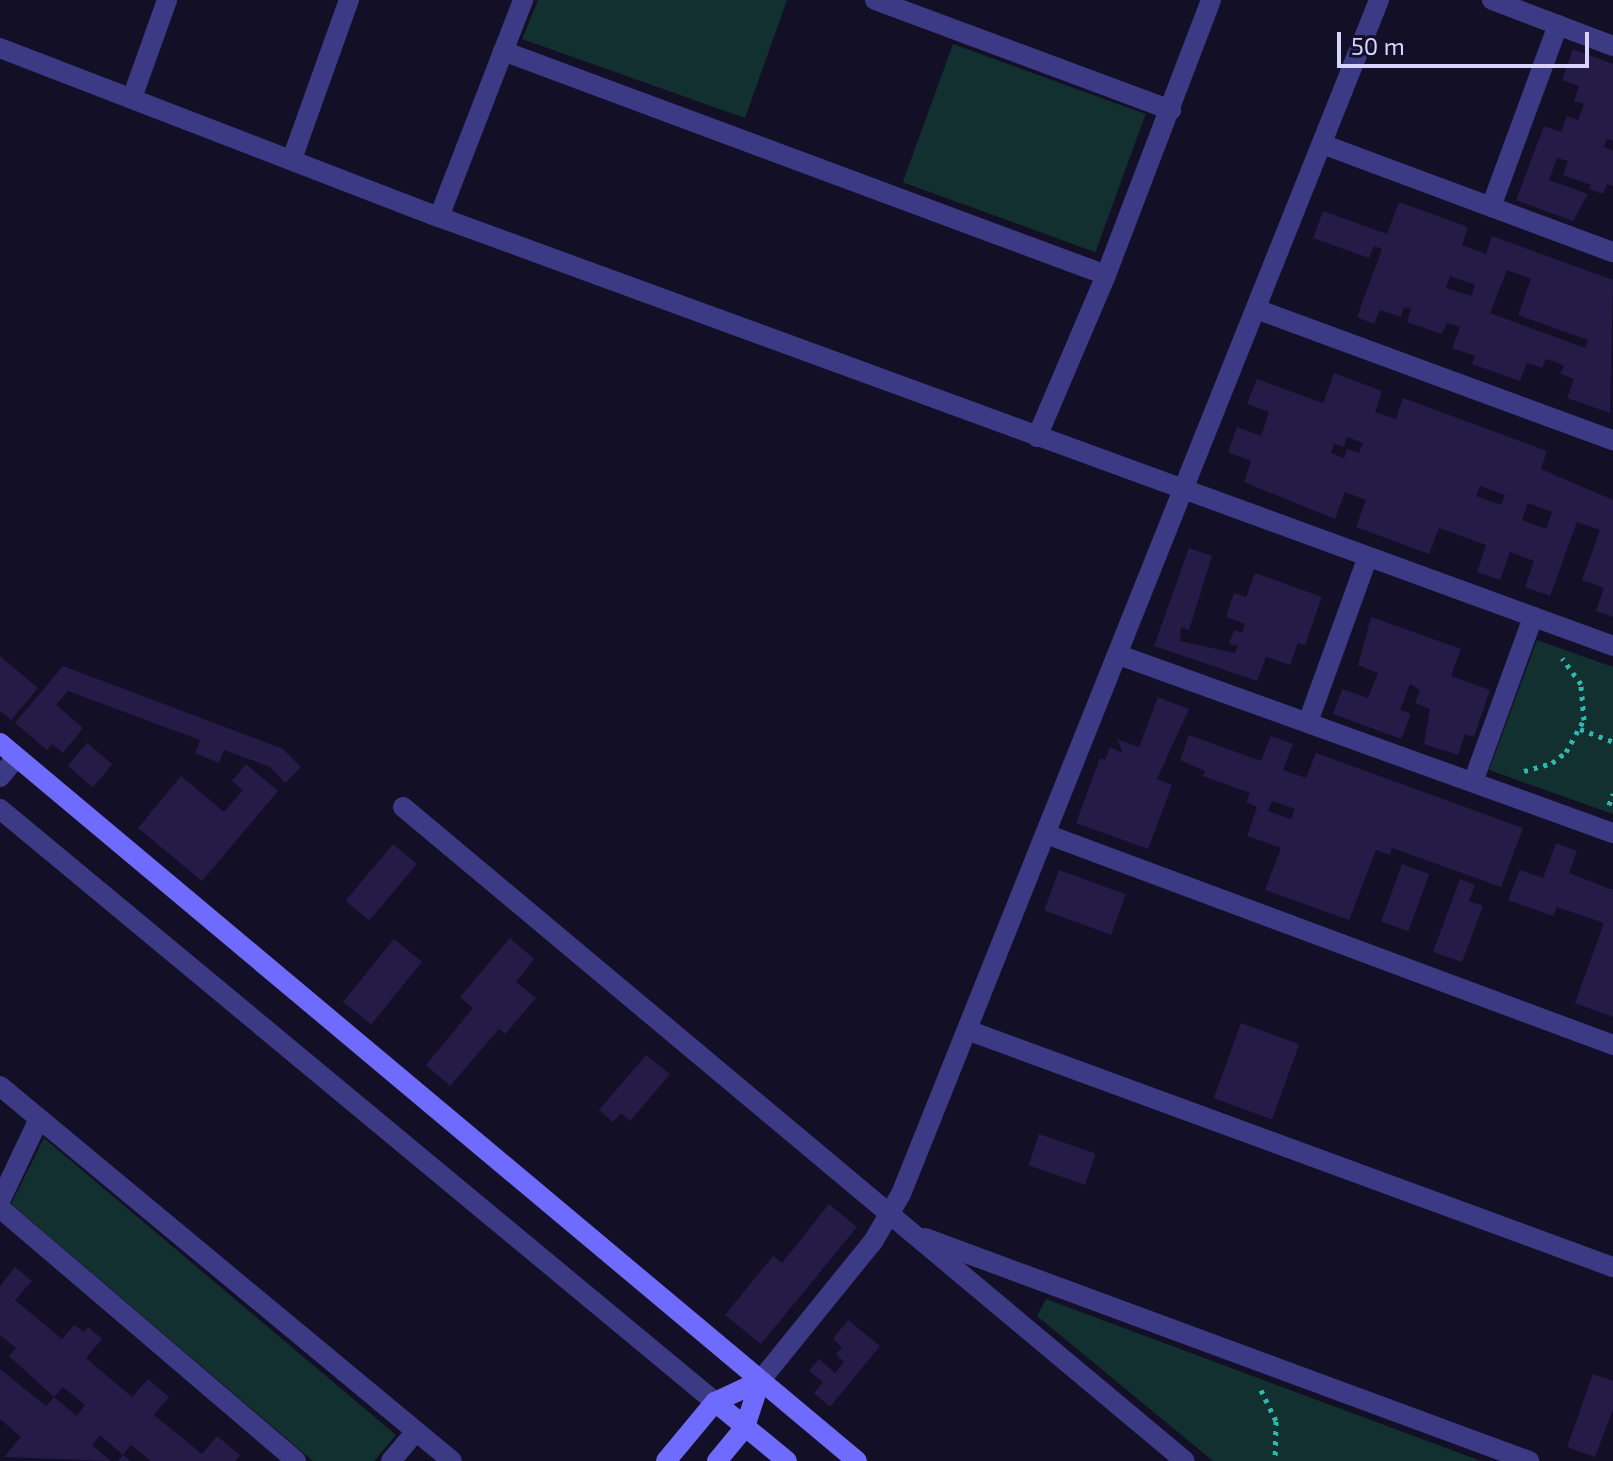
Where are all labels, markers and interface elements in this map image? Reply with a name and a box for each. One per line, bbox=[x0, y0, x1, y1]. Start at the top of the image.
scale bar bbox=[1341, 16, 1593, 66]
text: 50 m bbox=[1351, 31, 1405, 60]

